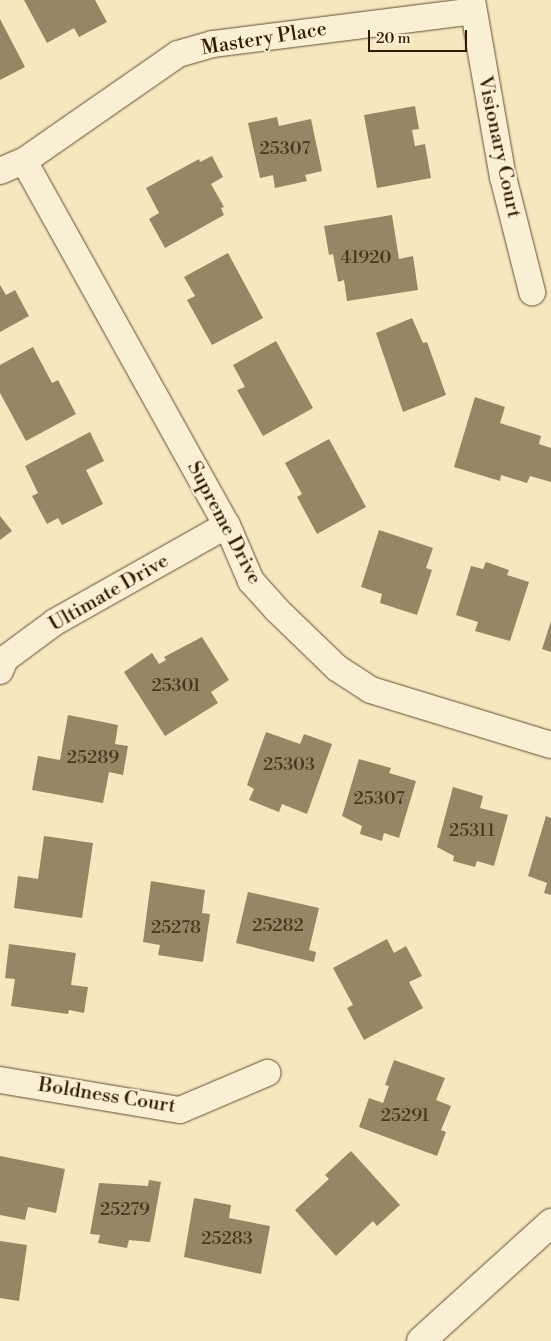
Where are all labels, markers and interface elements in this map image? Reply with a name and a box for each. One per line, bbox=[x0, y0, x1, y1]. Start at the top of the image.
street label: Mastery Place bbox=[199, 17, 329, 61]
scale bar bbox=[371, 20, 470, 52]
text: 20 m bbox=[376, 29, 411, 48]
street label: Visionary Court bbox=[472, 74, 526, 220]
house number: 25307 bbox=[260, 138, 310, 160]
house number: 41920 bbox=[341, 247, 391, 269]
street label: Supreme Drive bbox=[182, 457, 266, 589]
street label: Ultimate Drive bbox=[45, 549, 173, 637]
house number: 25301 bbox=[151, 675, 201, 697]
house number: 25289 bbox=[67, 747, 119, 769]
house number: 25303 bbox=[263, 754, 315, 776]
house number: 25307 bbox=[354, 788, 404, 810]
house number: 25311 bbox=[449, 820, 495, 842]
house number: 25282 bbox=[252, 915, 304, 937]
house number: 25278 bbox=[151, 917, 201, 939]
street label: Boldness Court bbox=[37, 1073, 177, 1119]
house number: 25291 bbox=[381, 1105, 429, 1127]
house number: 25279 bbox=[100, 1199, 150, 1221]
house number: 25283 bbox=[201, 1228, 253, 1250]

